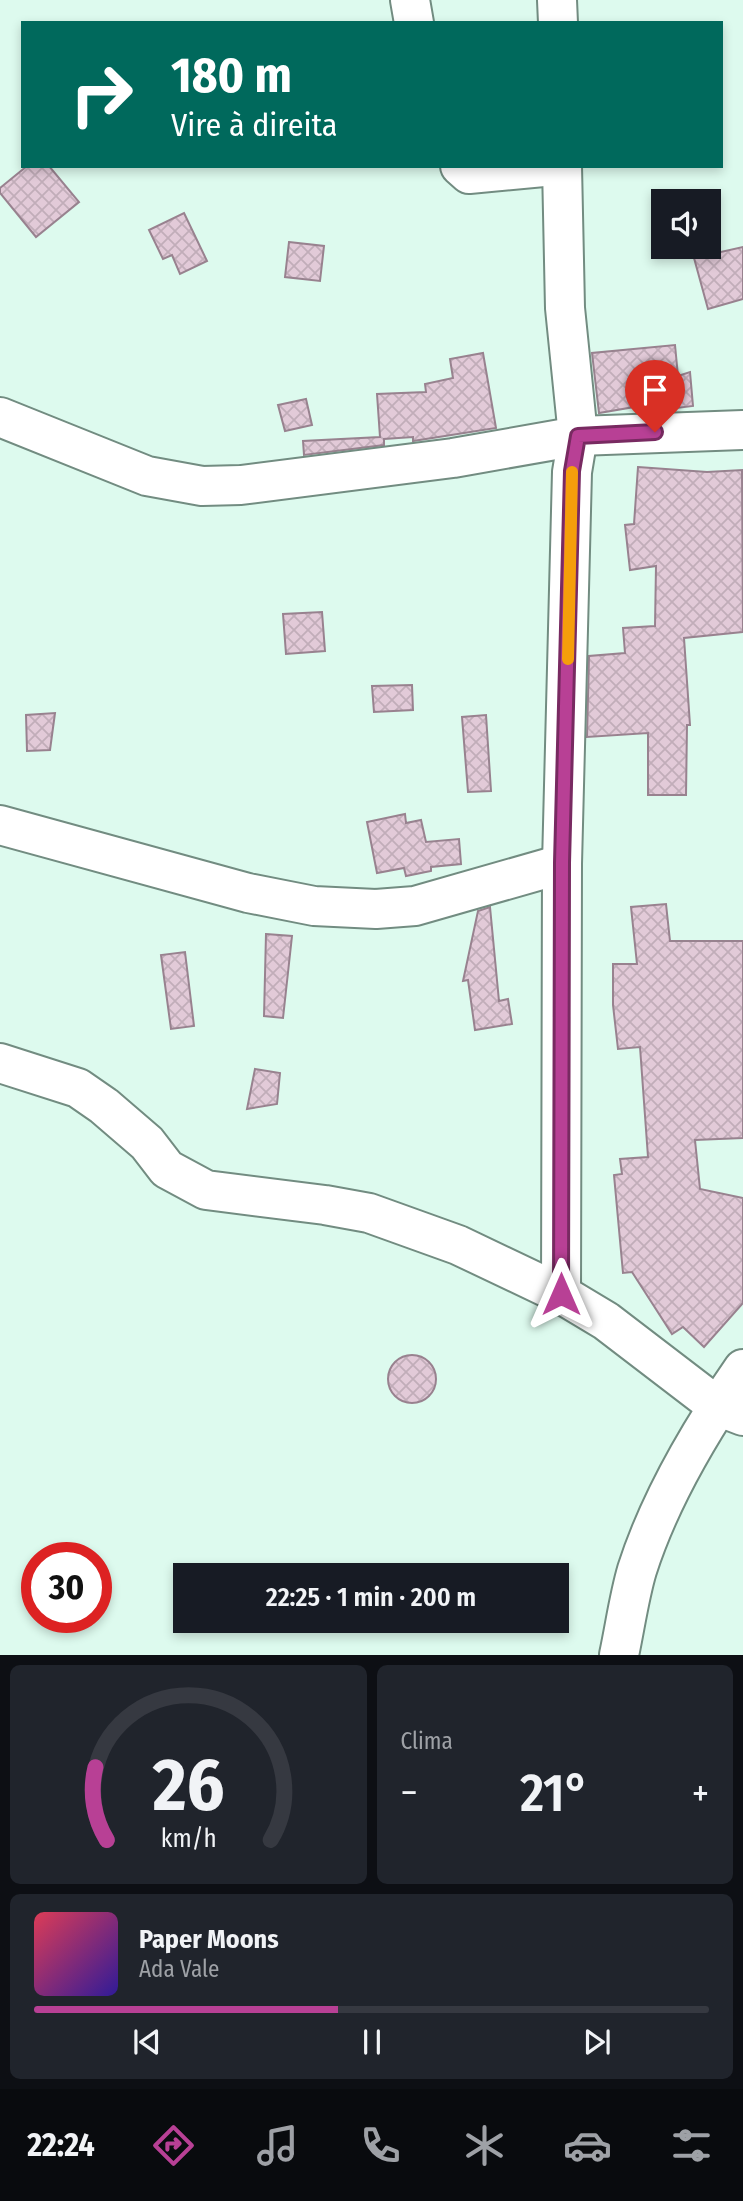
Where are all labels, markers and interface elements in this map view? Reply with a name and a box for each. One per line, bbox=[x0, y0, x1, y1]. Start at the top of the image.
text: 180 m bbox=[171, 46, 292, 105]
icon: right bbox=[56, 49, 147, 140]
text: Vire à direita bbox=[171, 106, 337, 144]
map controls bbox=[651, 189, 721, 259]
button: sound bbox=[651, 189, 721, 259]
pin bbox=[625, 360, 685, 432]
icon: arrive bbox=[636, 371, 674, 409]
position arrow bbox=[524, 1257, 598, 1331]
speed limit sign: 30 bbox=[21, 1542, 112, 1633]
text: 22:25 · 1 min · 200 m bbox=[266, 1582, 476, 1613]
text: Clima bbox=[401, 1727, 453, 1755]
text: 26 bbox=[151, 1743, 224, 1830]
text: 21° bbox=[520, 1762, 589, 1825]
text: − bbox=[401, 1770, 418, 1816]
text: + bbox=[692, 1770, 709, 1816]
text: km/h bbox=[160, 1824, 216, 1854]
text: Paper Moons bbox=[139, 1924, 279, 1955]
text: Ada Vale bbox=[139, 1955, 219, 1983]
icon: previous bbox=[128, 2023, 166, 2061]
icon: pause bbox=[353, 2023, 391, 2061]
icon: next bbox=[578, 2023, 616, 2061]
icon: directions bbox=[149, 2121, 198, 2170]
icon: music bbox=[253, 2121, 302, 2170]
icon: phone bbox=[356, 2121, 405, 2170]
icon: climate bbox=[460, 2121, 509, 2170]
icon: car bbox=[563, 2121, 612, 2170]
icon: filters bbox=[667, 2121, 716, 2170]
text: 22:24 bbox=[27, 2126, 95, 2164]

